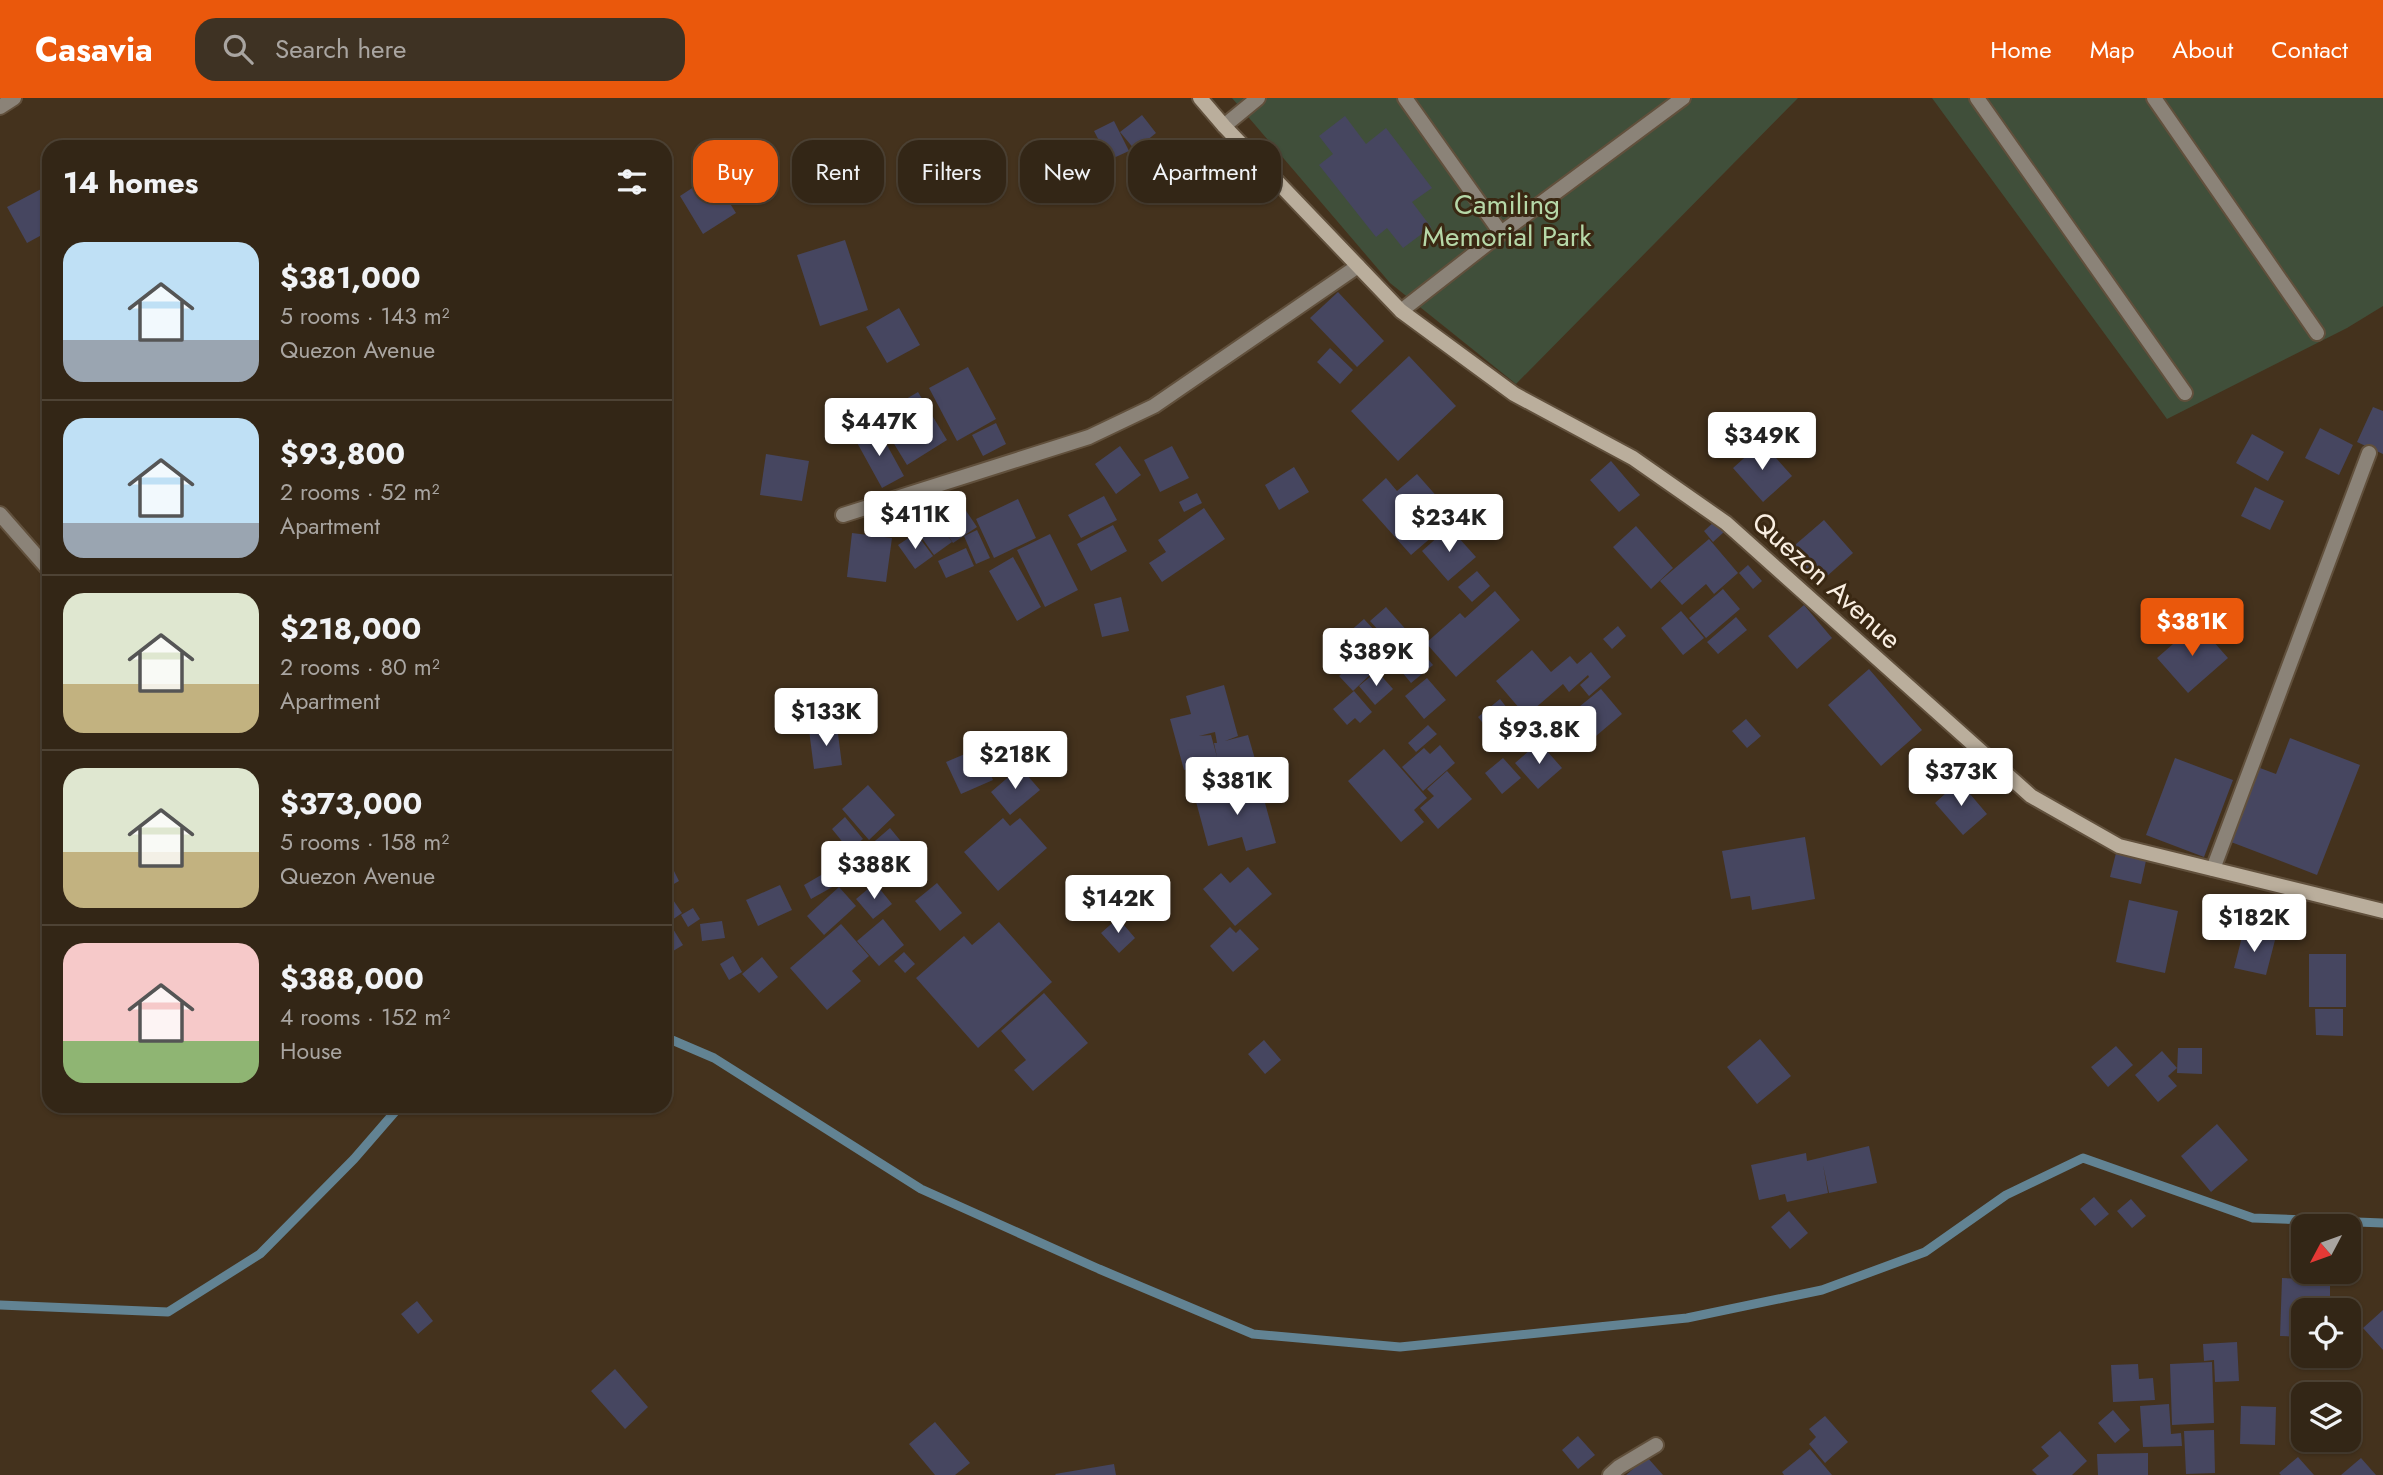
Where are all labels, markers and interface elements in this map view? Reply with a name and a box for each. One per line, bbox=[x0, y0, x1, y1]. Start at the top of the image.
search box bbox=[195, 18, 685, 81]
text: Casavia bbox=[35, 26, 153, 73]
icon: search bbox=[219, 30, 257, 68]
text: Search here bbox=[275, 30, 406, 68]
text: Home bbox=[1990, 32, 2052, 67]
text: Map bbox=[2090, 32, 2134, 67]
text: About bbox=[2172, 32, 2233, 67]
text: Contact bbox=[2271, 32, 2348, 67]
chip: Buy bbox=[693, 140, 778, 203]
chip: Rent bbox=[792, 140, 884, 203]
chip: Filters bbox=[898, 140, 1006, 203]
chip: New bbox=[1020, 140, 1114, 203]
chip: Apartment bbox=[1128, 140, 1281, 203]
text: 14 homes bbox=[63, 161, 198, 204]
icon: filters bbox=[613, 163, 651, 201]
park label: Camiling Memorial Park bbox=[1422, 184, 1592, 257]
text: $381,000 bbox=[280, 256, 421, 299]
icon: home bbox=[119, 270, 203, 354]
text: 5 rooms · 143 m² bbox=[280, 299, 450, 333]
text: Quezon Avenue bbox=[280, 333, 435, 367]
pin: $447K bbox=[830, 398, 928, 458]
text: $447K bbox=[841, 404, 917, 438]
pin: $349K bbox=[1713, 412, 1811, 472]
text: $349K bbox=[1724, 418, 1800, 452]
text: $93,800 bbox=[280, 432, 405, 475]
icon: home bbox=[119, 446, 203, 530]
text: 2 rooms · 52 m² bbox=[280, 475, 439, 509]
pin: $411K bbox=[866, 491, 964, 551]
pin: $234K bbox=[1400, 494, 1498, 554]
text: $411K bbox=[880, 497, 950, 531]
text: $234K bbox=[1411, 500, 1487, 534]
street label: Quezon Avenue bbox=[1743, 502, 1911, 659]
text: Apartment bbox=[280, 509, 380, 543]
pin: $381K bbox=[2143, 598, 2241, 658]
text: $381K bbox=[2157, 604, 2227, 638]
text: $218,000 bbox=[280, 607, 421, 650]
icon: home bbox=[119, 621, 203, 705]
pin: $389K bbox=[1327, 628, 1425, 688]
text: $389K bbox=[1339, 634, 1413, 668]
text: 2 rooms · 80 m² bbox=[280, 650, 440, 684]
text: Apartment bbox=[280, 684, 380, 718]
pin: $133K bbox=[777, 688, 875, 748]
text: $133K bbox=[791, 694, 861, 728]
pin: $93.8K bbox=[1482, 706, 1596, 766]
text: $93.8K bbox=[1498, 712, 1580, 746]
pin: $218K bbox=[966, 732, 1064, 791]
text: $218K bbox=[979, 737, 1051, 771]
pin: $373K bbox=[1912, 748, 2010, 808]
text: $373K bbox=[1925, 754, 1997, 788]
pin: $381K bbox=[1188, 758, 1286, 817]
text: $381K bbox=[1202, 763, 1272, 797]
text: $373,000 bbox=[280, 782, 422, 825]
icon: home bbox=[119, 796, 203, 880]
text: 5 rooms · 158 m² bbox=[280, 825, 449, 859]
pin: $388K bbox=[825, 842, 923, 901]
text: $388K bbox=[837, 847, 911, 881]
text: Quezon Avenue bbox=[280, 859, 435, 893]
pin: $142K bbox=[1069, 876, 1167, 935]
text: $142K bbox=[1081, 881, 1155, 915]
pin: $182K bbox=[2205, 894, 2303, 954]
text: $182K bbox=[2218, 900, 2290, 934]
text: $388,000 bbox=[280, 957, 424, 1000]
icon: home bbox=[119, 971, 203, 1055]
text: 4 rooms · 152 m² bbox=[280, 1000, 450, 1034]
text: House bbox=[280, 1034, 342, 1068]
north arrow bbox=[2291, 1214, 2361, 1284]
map controls bbox=[2291, 1214, 2361, 1452]
button: locate bbox=[2291, 1298, 2361, 1368]
button: layers bbox=[2291, 1382, 2361, 1452]

